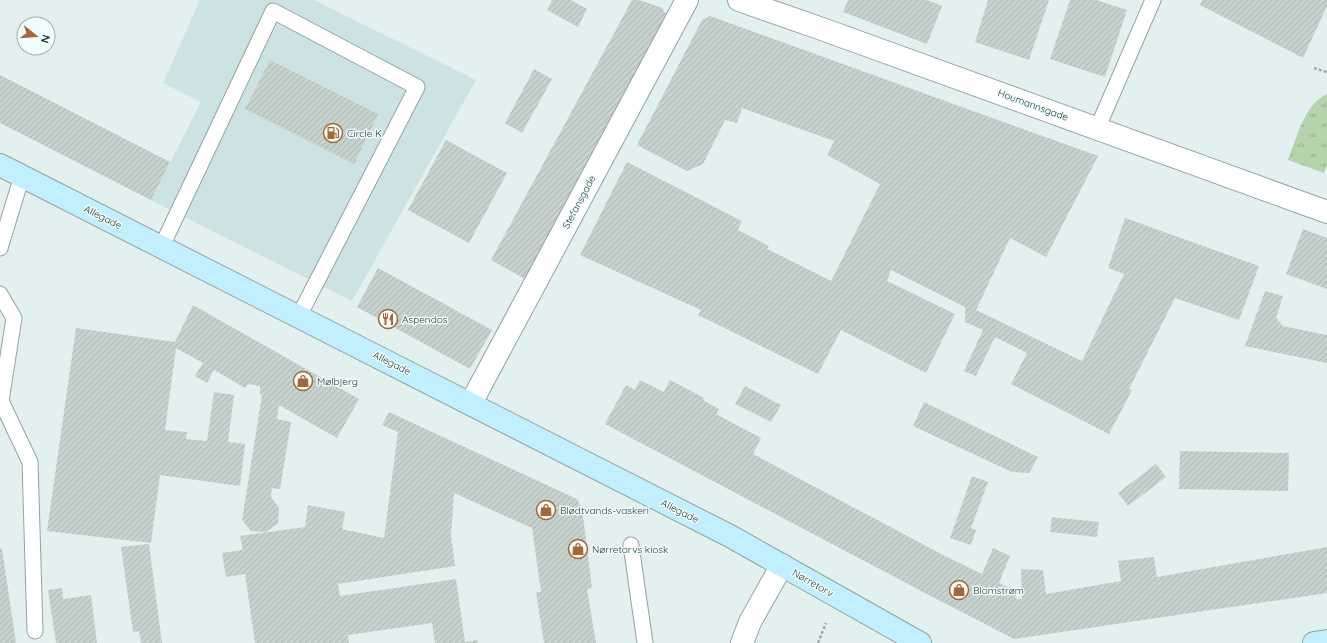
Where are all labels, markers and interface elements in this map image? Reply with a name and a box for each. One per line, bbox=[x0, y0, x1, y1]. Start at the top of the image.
north arrow bbox=[16, 16, 56, 56]
text: N bbox=[38, 33, 53, 45]
street label: Houmannsgade bbox=[996, 86, 1070, 124]
fuel station icon: Circle K bbox=[322, 122, 344, 144]
place label: Circle K bbox=[347, 127, 382, 140]
street label: Stefansgade bbox=[559, 173, 599, 231]
street label: Allegade bbox=[82, 202, 124, 232]
restaurant icon: Aspendos bbox=[377, 308, 399, 330]
place label: Aspendos bbox=[402, 313, 448, 326]
street label: Allegade bbox=[371, 348, 413, 378]
shop icon: Mølbjerg bbox=[292, 370, 314, 392]
place label: Mølbjerg bbox=[317, 375, 358, 388]
street label: Allegade bbox=[659, 496, 701, 526]
shop icon: Blødtvands-vaskeri bbox=[535, 499, 557, 521]
place label: Blødtvands-vaskeri bbox=[560, 504, 649, 517]
shop icon: Nørretorvs kiosk bbox=[567, 538, 589, 560]
place label: Nørretorvs kiosk bbox=[592, 543, 668, 556]
street label: Nørretorv bbox=[790, 566, 836, 600]
shop icon: Blomstrøm bbox=[948, 579, 970, 601]
place label: Blomstrøm bbox=[973, 584, 1024, 597]

